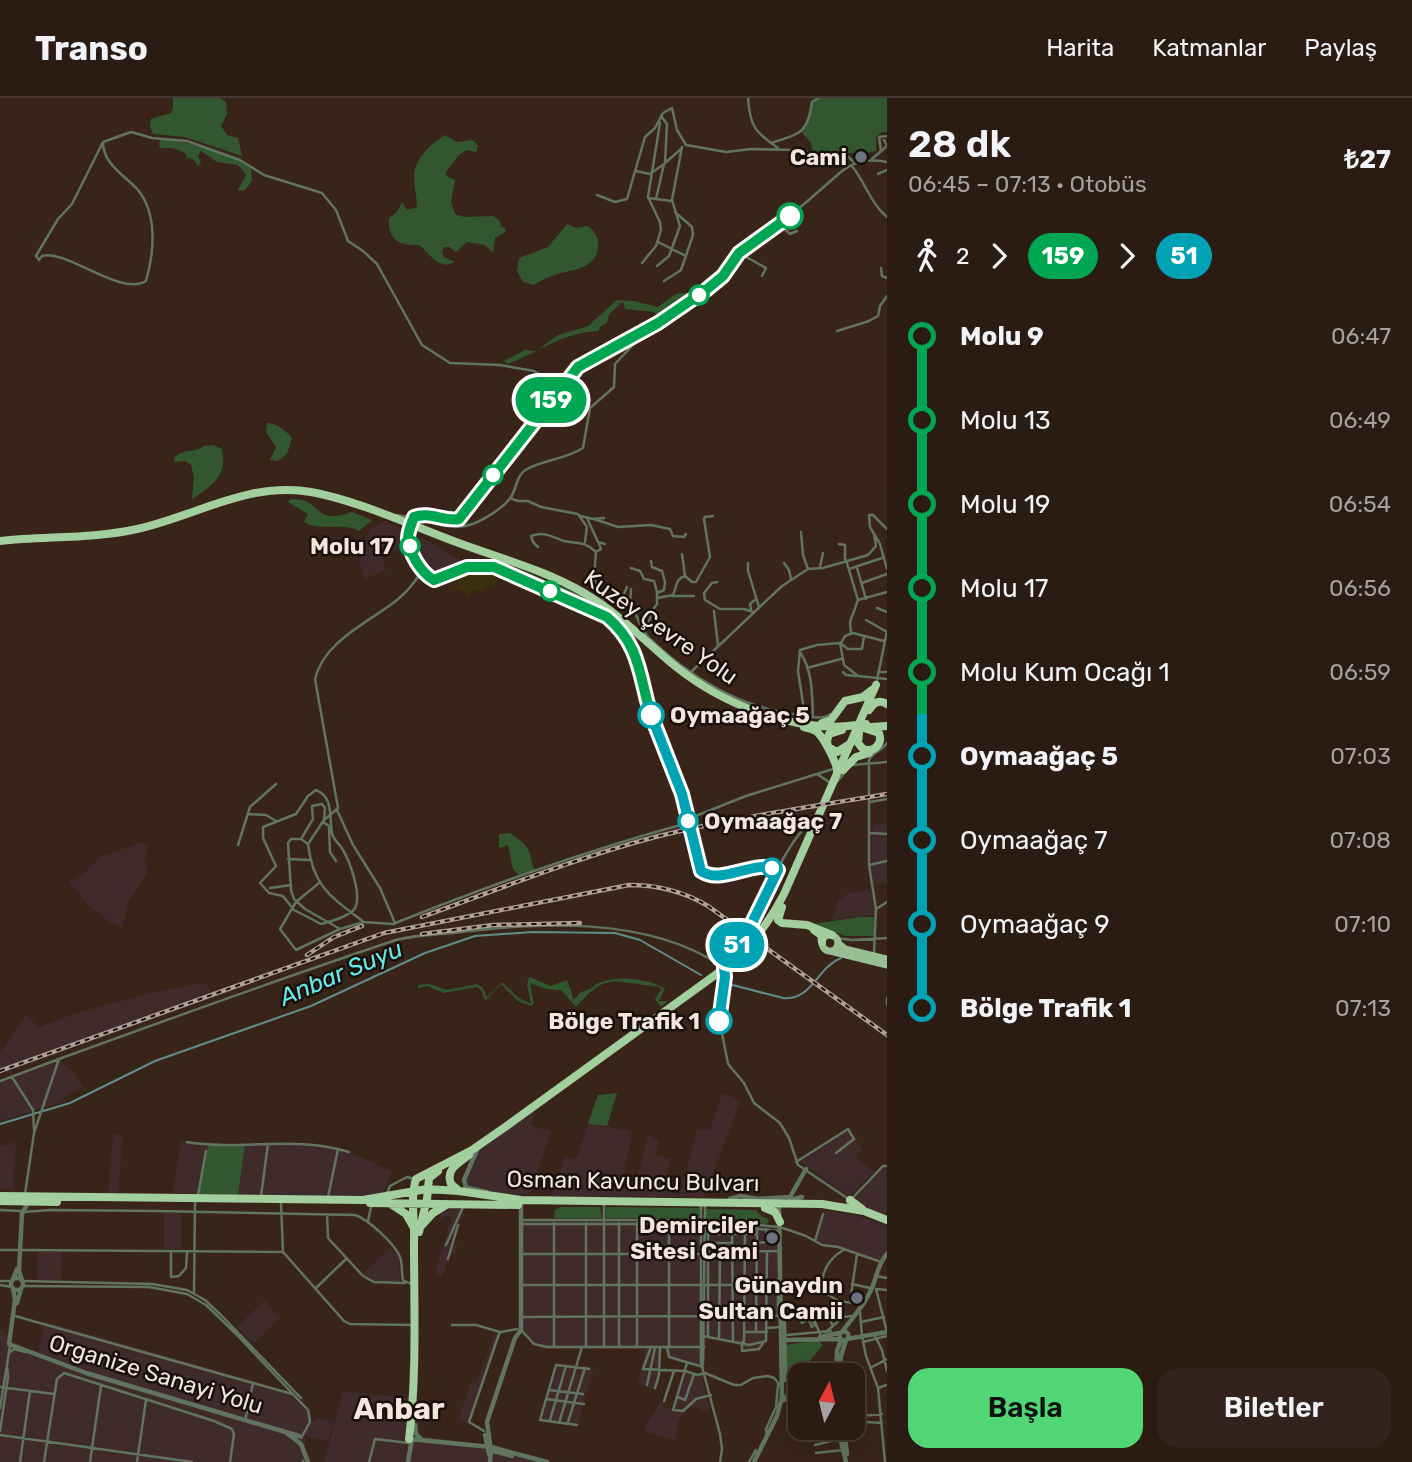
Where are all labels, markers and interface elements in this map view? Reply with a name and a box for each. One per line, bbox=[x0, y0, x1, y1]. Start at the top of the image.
text: Transo bbox=[35, 29, 148, 68]
text: Harita bbox=[1046, 34, 1114, 62]
text: Katmanlar bbox=[1152, 34, 1266, 62]
text: Paylaş bbox=[1304, 34, 1377, 62]
text: 28 dk bbox=[908, 121, 1011, 167]
place label: Cami bbox=[790, 143, 847, 171]
text: ₺27 bbox=[1344, 144, 1391, 175]
marker: Cami bbox=[853, 149, 869, 165]
text: 06:45 – 07:13 · Otobüs bbox=[908, 170, 1147, 198]
unlabelled marker bbox=[777, 203, 803, 229]
icon: walk bbox=[908, 237, 946, 275]
icon: forward bbox=[980, 237, 1018, 275]
icon: forward bbox=[1108, 237, 1146, 275]
text: 2 bbox=[956, 242, 970, 270]
text: 159 bbox=[1042, 242, 1084, 270]
text: 51 bbox=[1170, 242, 1198, 270]
unlabelled marker bbox=[689, 285, 709, 305]
text: Molu 9 bbox=[960, 321, 1044, 352]
text: 06:47 bbox=[1331, 322, 1391, 350]
line badge: 159 bbox=[511, 377, 591, 423]
text: 159 bbox=[530, 386, 572, 414]
text: Molu 13 bbox=[960, 405, 1051, 436]
text: 06:49 bbox=[1329, 406, 1391, 434]
unlabelled marker bbox=[483, 465, 503, 485]
text: Molu 19 bbox=[960, 489, 1050, 520]
text: 06:54 bbox=[1329, 490, 1391, 518]
place label: Molu 17 bbox=[310, 532, 394, 560]
marker: Molu 17 bbox=[400, 536, 420, 556]
street label: Kuzey Çevre Yolu bbox=[579, 564, 743, 690]
text: Molu 17 bbox=[960, 573, 1048, 604]
text: 06:56 bbox=[1329, 574, 1391, 602]
unlabelled marker bbox=[540, 581, 560, 601]
text: Molu Kum Ocağı 1 bbox=[960, 657, 1170, 688]
text: 06:59 bbox=[1329, 658, 1391, 686]
place label: Oymaağaç 5 bbox=[670, 701, 810, 729]
marker: Oymaağaç 5 bbox=[638, 702, 664, 728]
text: Oymaağaç 5 bbox=[960, 741, 1118, 772]
text: 07:03 bbox=[1330, 742, 1391, 770]
place label: Oymaağaç 7 bbox=[704, 807, 842, 835]
marker: Oymaağaç 7 bbox=[678, 811, 698, 831]
text: Oymaağaç 7 bbox=[960, 825, 1108, 856]
text: 07:08 bbox=[1329, 826, 1391, 854]
unlabelled marker bbox=[762, 858, 782, 878]
text: Oymaağaç 9 bbox=[960, 909, 1110, 940]
text: 07:10 bbox=[1334, 910, 1391, 938]
line badge: 51 bbox=[706, 922, 768, 968]
text: 51 bbox=[723, 931, 751, 959]
water label: Anbar Suyu bbox=[273, 935, 407, 1012]
text: Bölge Trafik 1 bbox=[960, 993, 1131, 1024]
text: 07:13 bbox=[1335, 994, 1391, 1022]
place label: Bölge Trafik 1 bbox=[548, 1007, 700, 1035]
marker: Bölge Trafik 1 bbox=[706, 1008, 732, 1034]
street label: Osman Kavuncu Bulvarı bbox=[506, 1165, 760, 1197]
place label: Demirciler Sitesi Cami bbox=[630, 1211, 759, 1265]
marker: Demirciler Sitesi Cami bbox=[764, 1230, 780, 1246]
place label: Günaydın Sultan Camii bbox=[698, 1271, 843, 1325]
marker: Günaydın Sultan Camii bbox=[849, 1290, 865, 1306]
street label: Organize Sanayi Yolu bbox=[46, 1328, 266, 1420]
north arrow bbox=[788, 1363, 864, 1440]
map controls bbox=[788, 1363, 865, 1440]
button: Başla bbox=[908, 1368, 1143, 1448]
button: Biletler bbox=[1157, 1368, 1391, 1448]
district label: Anbar bbox=[353, 1391, 445, 1427]

